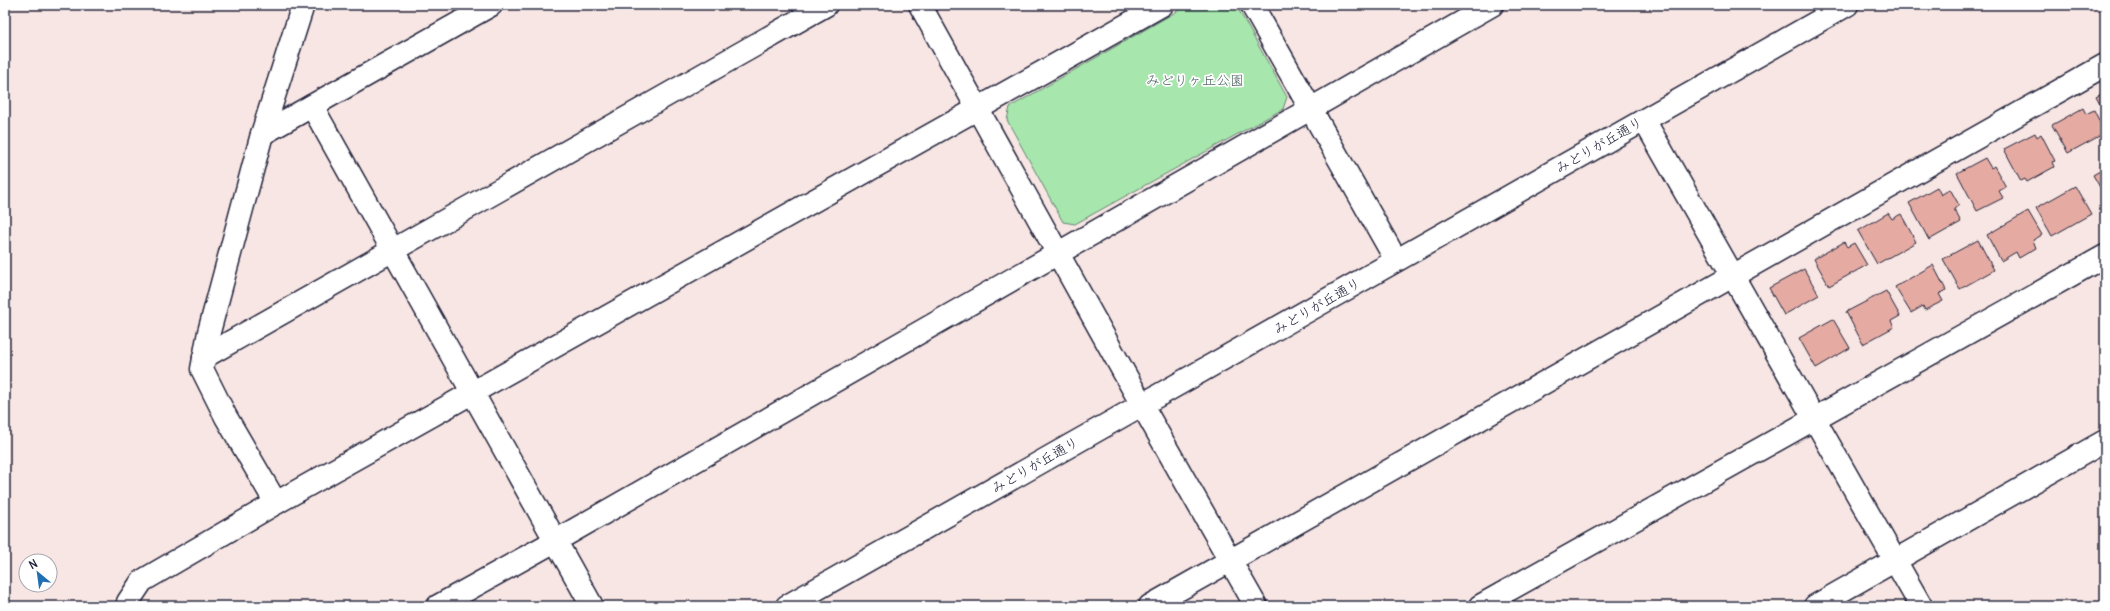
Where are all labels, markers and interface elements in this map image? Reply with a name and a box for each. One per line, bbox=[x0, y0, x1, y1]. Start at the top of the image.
park label: みどりヶ丘公園 bbox=[1146, 71, 1244, 89]
street label: みどりが丘通り bbox=[1552, 113, 1646, 177]
street label: みどりが丘通り bbox=[1270, 274, 1364, 338]
street label: みどりが丘通り bbox=[988, 433, 1082, 497]
north arrow bbox=[18, 553, 58, 593]
text: N bbox=[26, 556, 40, 572]

